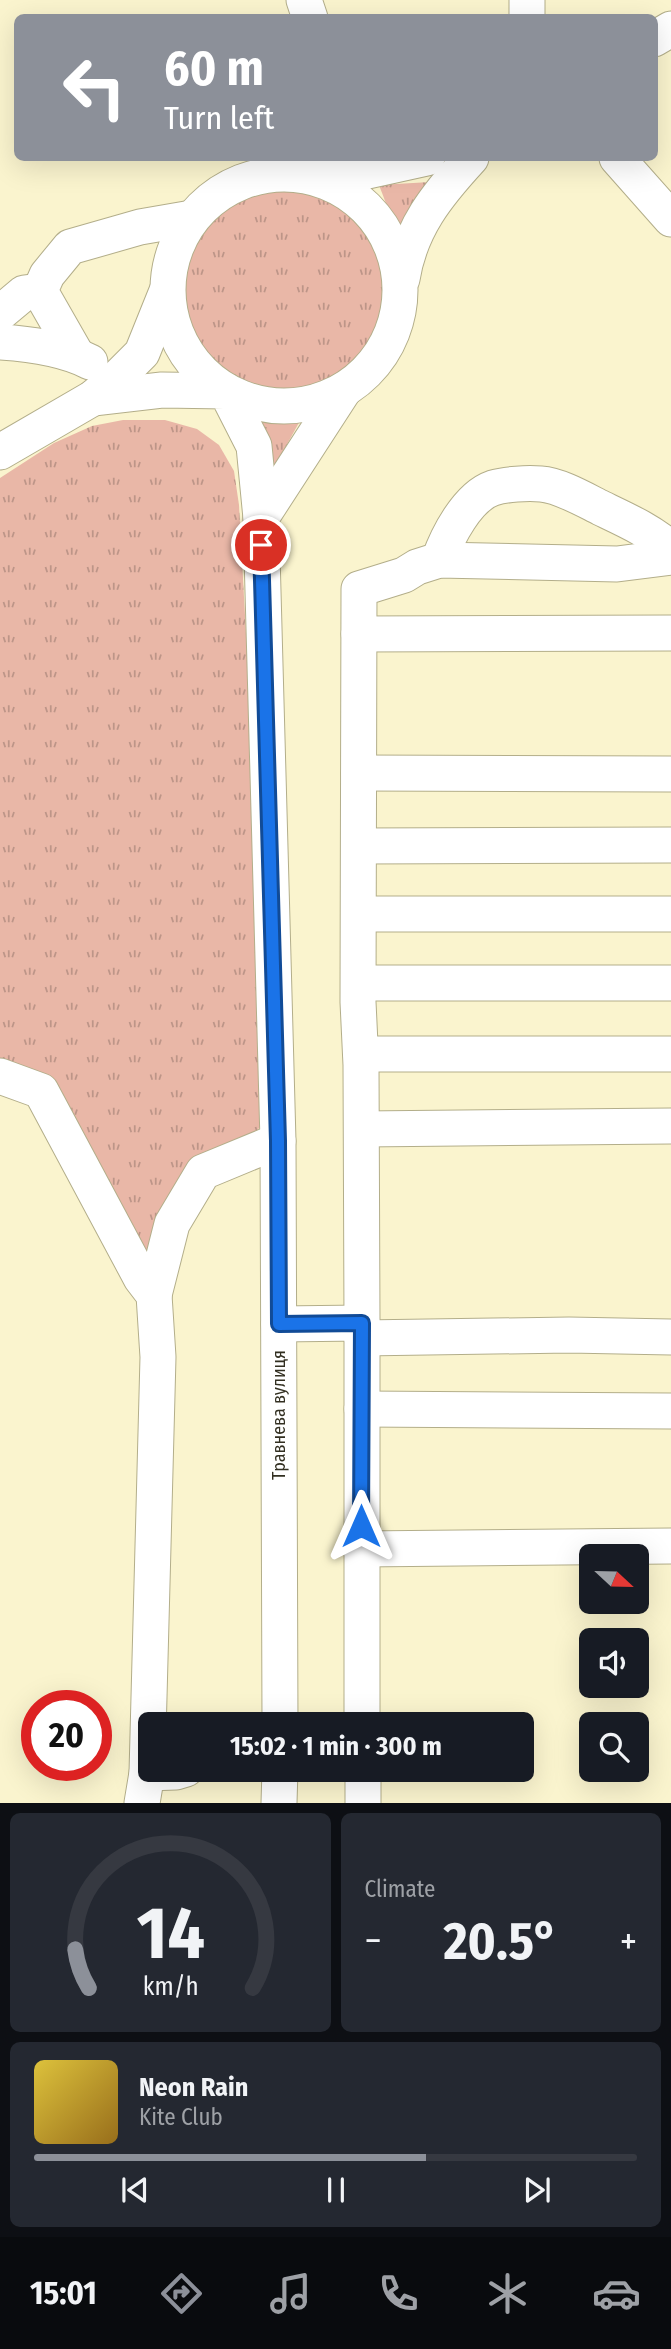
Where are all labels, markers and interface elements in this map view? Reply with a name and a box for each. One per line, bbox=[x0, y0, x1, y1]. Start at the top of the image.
text: 60 m bbox=[164, 39, 264, 98]
icon: left bbox=[49, 42, 140, 133]
text: Turn left bbox=[164, 99, 274, 137]
pin bbox=[231, 515, 291, 575]
icon: arrive bbox=[242, 526, 280, 564]
street label: Травнева вулиця bbox=[268, 1350, 290, 1480]
position arrow bbox=[324, 1489, 398, 1563]
north arrow bbox=[579, 1544, 649, 1614]
map controls bbox=[579, 1544, 649, 1782]
button: sound bbox=[579, 1628, 649, 1698]
speed limit sign: 20 bbox=[21, 1690, 112, 1781]
button: search bbox=[579, 1712, 649, 1782]
text: 15:02 · 1 min · 300 m bbox=[230, 1731, 442, 1762]
text: Climate bbox=[365, 1875, 435, 1903]
text: 14 bbox=[136, 1891, 204, 1978]
text: 20.5° bbox=[444, 1910, 558, 1973]
text: − bbox=[365, 1918, 382, 1964]
text: + bbox=[620, 1918, 637, 1964]
text: km/h bbox=[142, 1972, 198, 2002]
text: Neon Rain bbox=[139, 2072, 248, 2103]
text: Kite Club bbox=[139, 2103, 223, 2131]
icon: previous bbox=[116, 2171, 154, 2209]
icon: pause bbox=[317, 2171, 355, 2209]
icon: next bbox=[518, 2171, 556, 2209]
icon: directions bbox=[157, 2269, 206, 2318]
icon: music bbox=[266, 2269, 315, 2318]
icon: phone bbox=[374, 2269, 423, 2318]
icon: climate bbox=[483, 2269, 532, 2318]
icon: car bbox=[592, 2269, 641, 2318]
text: 15:01 bbox=[30, 2274, 97, 2312]

